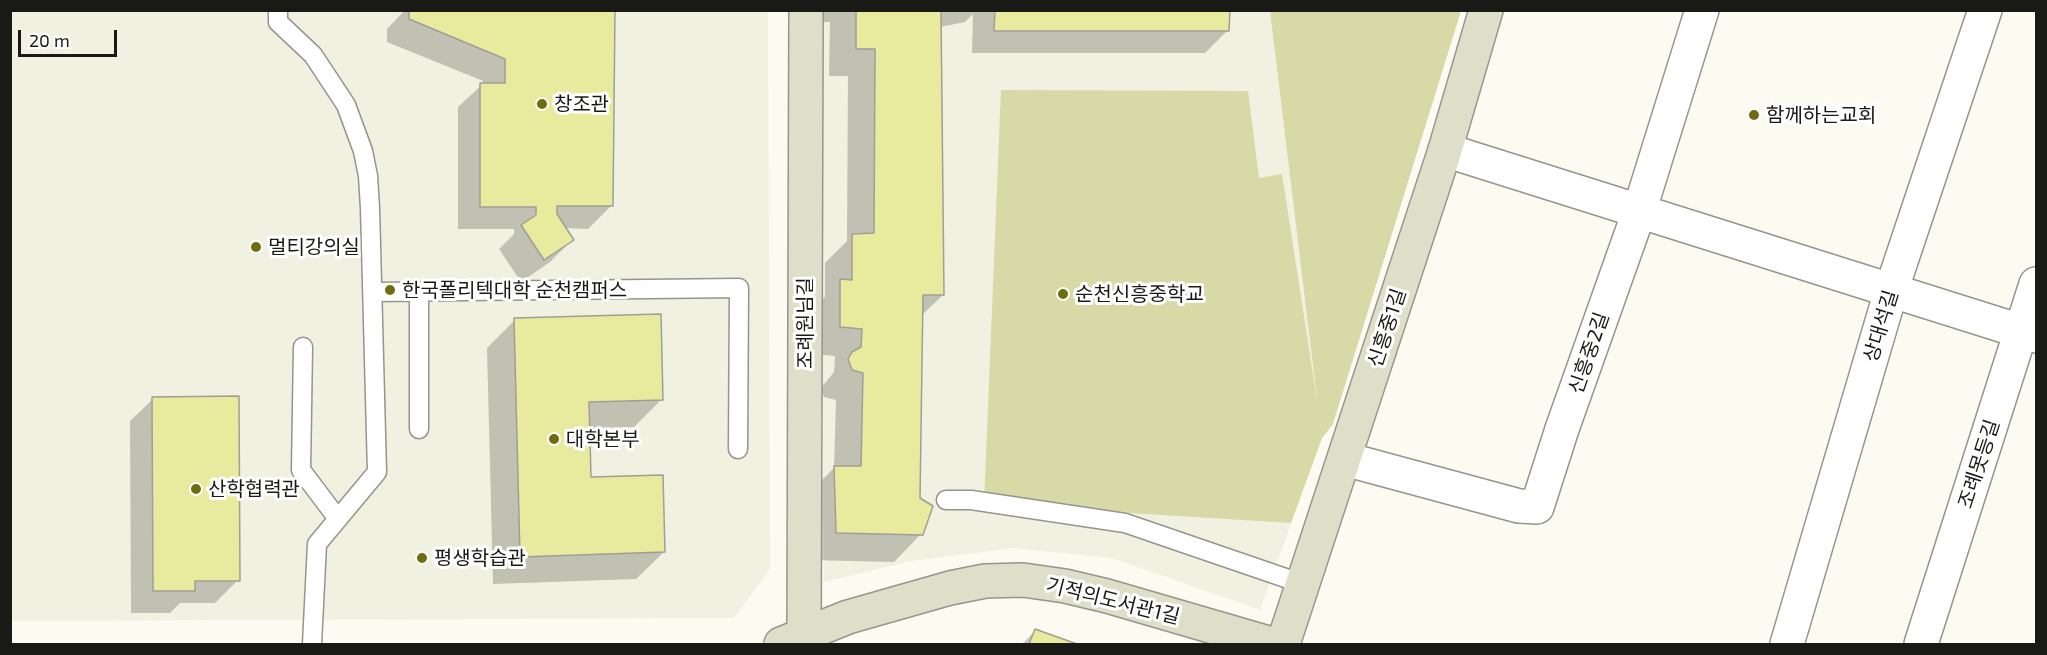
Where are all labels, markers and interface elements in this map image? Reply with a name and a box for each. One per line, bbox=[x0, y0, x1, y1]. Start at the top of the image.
scale bar bbox=[21, 18, 120, 56]
text: 20 m bbox=[29, 29, 70, 51]
place label: 창조관 bbox=[554, 92, 609, 116]
marker: 창조관 bbox=[535, 97, 549, 111]
place label: 함께하는교회 bbox=[1766, 103, 1876, 127]
marker: 함께하는교회 bbox=[1747, 108, 1761, 122]
place label: 멀티강의실 bbox=[268, 235, 360, 259]
marker: 멀티강의실 bbox=[249, 240, 263, 254]
street label: 조례원님길 bbox=[793, 277, 817, 369]
place label: 한국폴리텍대학 순천캠퍼스 bbox=[402, 278, 627, 302]
place label: 순천신흥중학교 bbox=[1075, 282, 1204, 306]
marker: 한국폴리텍대학 순천캠퍼스 bbox=[383, 283, 397, 297]
street label: 신흥중1길 bbox=[1363, 286, 1411, 370]
marker: 순천신흥중학교 bbox=[1056, 287, 1070, 301]
street label: 상대석길 bbox=[1859, 287, 1903, 365]
street label: 신흥중2길 bbox=[1564, 309, 1614, 397]
street label: 조례못등길 bbox=[1953, 417, 2005, 511]
place label: 대학본부 bbox=[566, 427, 640, 451]
marker: 대학본부 bbox=[547, 432, 561, 446]
place label: 산학협력관 bbox=[208, 477, 300, 501]
marker: 산학협력관 bbox=[189, 482, 203, 496]
place label: 평생학습관 bbox=[434, 546, 526, 570]
marker: 평생학습관 bbox=[415, 551, 429, 565]
street label: 기적의도서관1길 bbox=[1044, 573, 1182, 629]

